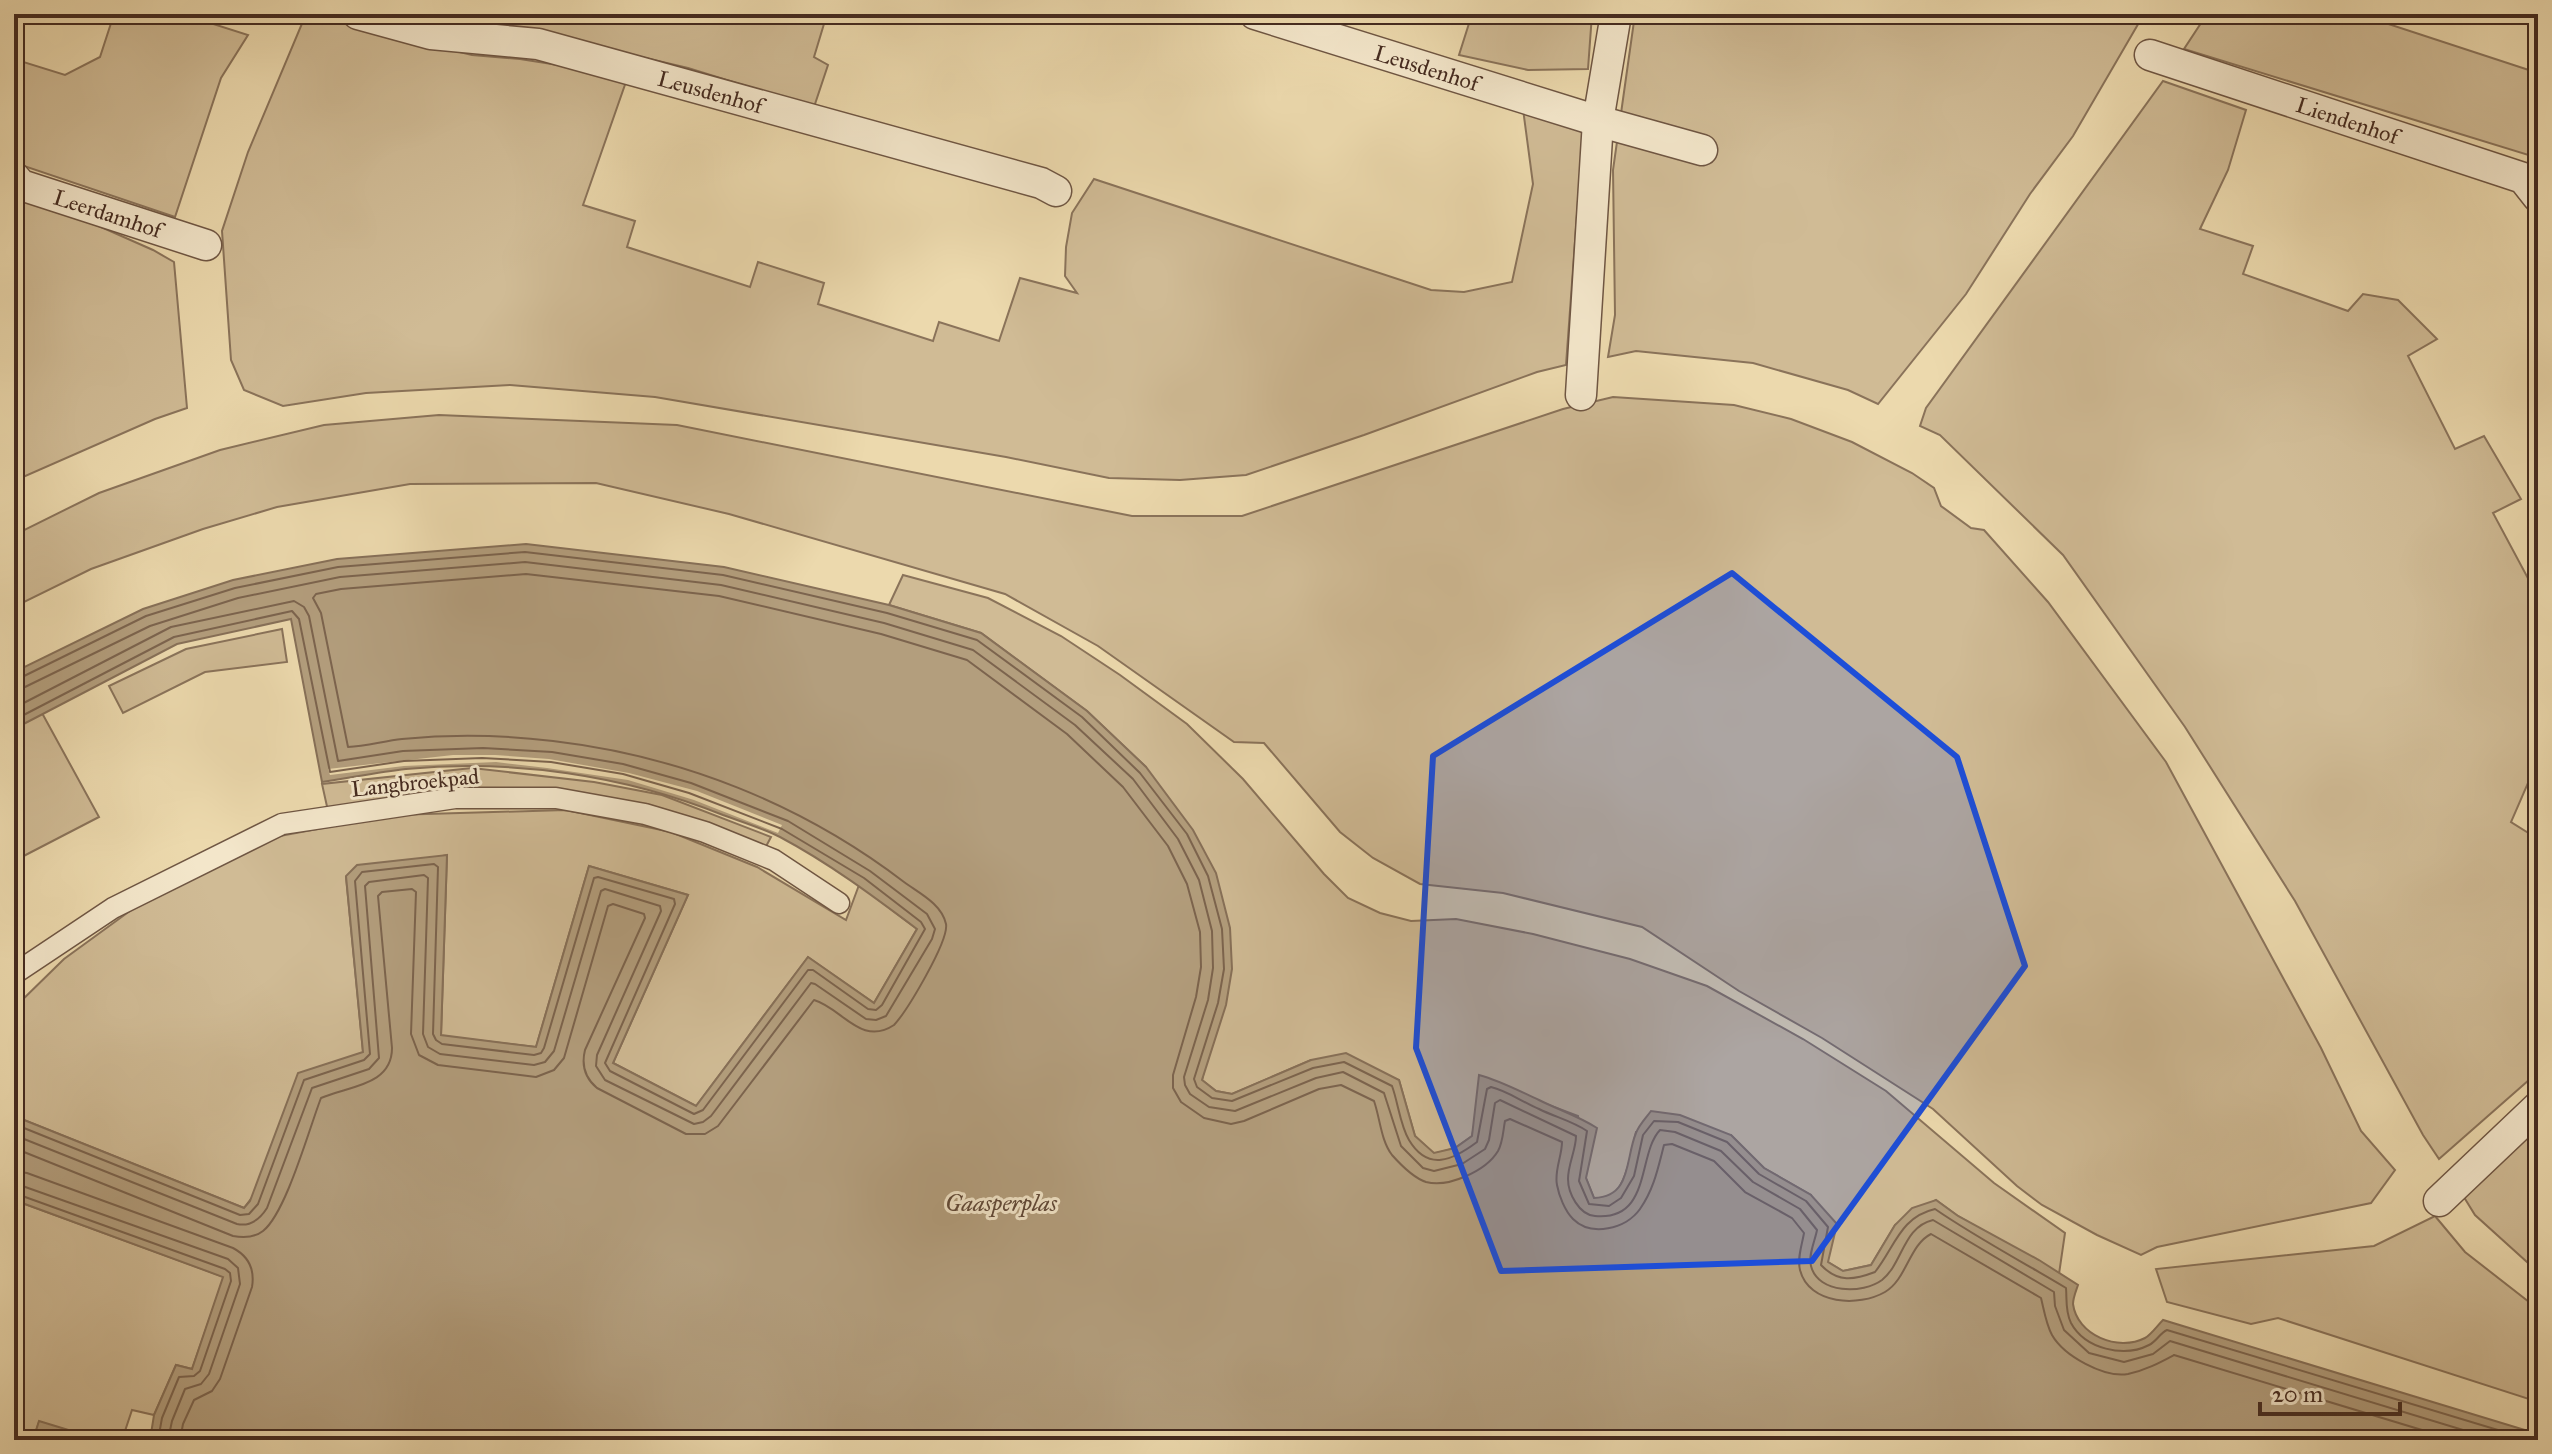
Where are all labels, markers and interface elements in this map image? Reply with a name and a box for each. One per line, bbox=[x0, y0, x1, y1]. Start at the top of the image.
street label: Leusdenhof bbox=[1371, 39, 1486, 98]
street label: Leusdenhof bbox=[655, 65, 769, 120]
street label: Liendenhof bbox=[2293, 91, 2405, 151]
street label: Leerdamhof bbox=[50, 183, 169, 245]
street label: Langbroekpad bbox=[350, 762, 480, 803]
water label: Gaasperplas bbox=[945, 1188, 1058, 1218]
scale bar bbox=[2260, 1366, 2400, 1416]
text: 20 m bbox=[2272, 1379, 2323, 1409]

